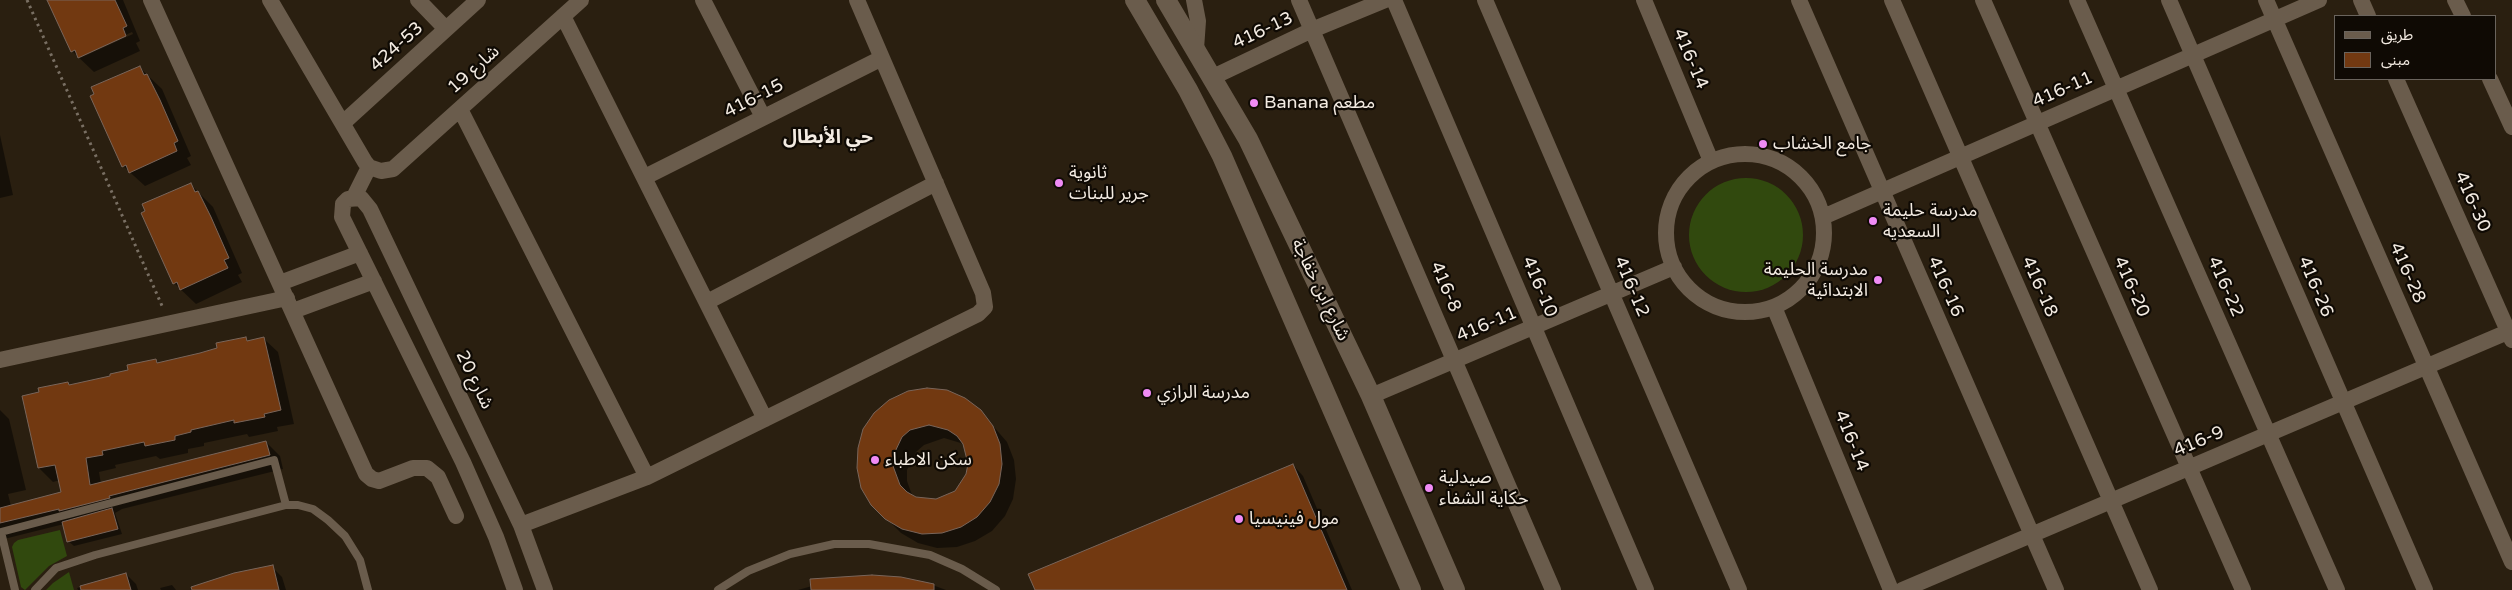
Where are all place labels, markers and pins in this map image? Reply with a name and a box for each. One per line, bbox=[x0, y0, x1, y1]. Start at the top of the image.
place label: Banana مطعم bbox=[1264, 92, 1375, 114]
marker: Banana مطعم bbox=[1248, 97, 1260, 109]
place label: جامع الخشاب bbox=[1773, 133, 1871, 155]
marker: جامع الخشاب bbox=[1757, 138, 1769, 150]
place label: ثانوية جرير للبنات bbox=[1069, 162, 1149, 204]
marker: ثانوية جرير للبنات bbox=[1053, 177, 1065, 189]
place label: مدرسة حليمة السعديه bbox=[1883, 200, 1977, 242]
marker: مدرسة حليمة السعديه bbox=[1867, 215, 1879, 227]
place label: مدرسة الحليمة الابتدائية bbox=[1764, 259, 1868, 302]
marker: مدرسة الحليمة الابتدائية bbox=[1872, 274, 1884, 286]
place label: مدرسة الرازي bbox=[1157, 382, 1250, 404]
marker: مدرسة الرازي bbox=[1141, 387, 1153, 399]
place label: سكن الاطباء bbox=[885, 449, 972, 471]
marker: سكن الاطباء bbox=[869, 454, 881, 466]
place label: صيدلية حكاية الشفاء bbox=[1439, 467, 1529, 509]
marker: صيدلية حكاية الشفاء bbox=[1423, 482, 1435, 494]
place label: مول فينيسيا bbox=[1249, 508, 1339, 530]
marker: مول فينيسيا bbox=[1233, 513, 1245, 525]

